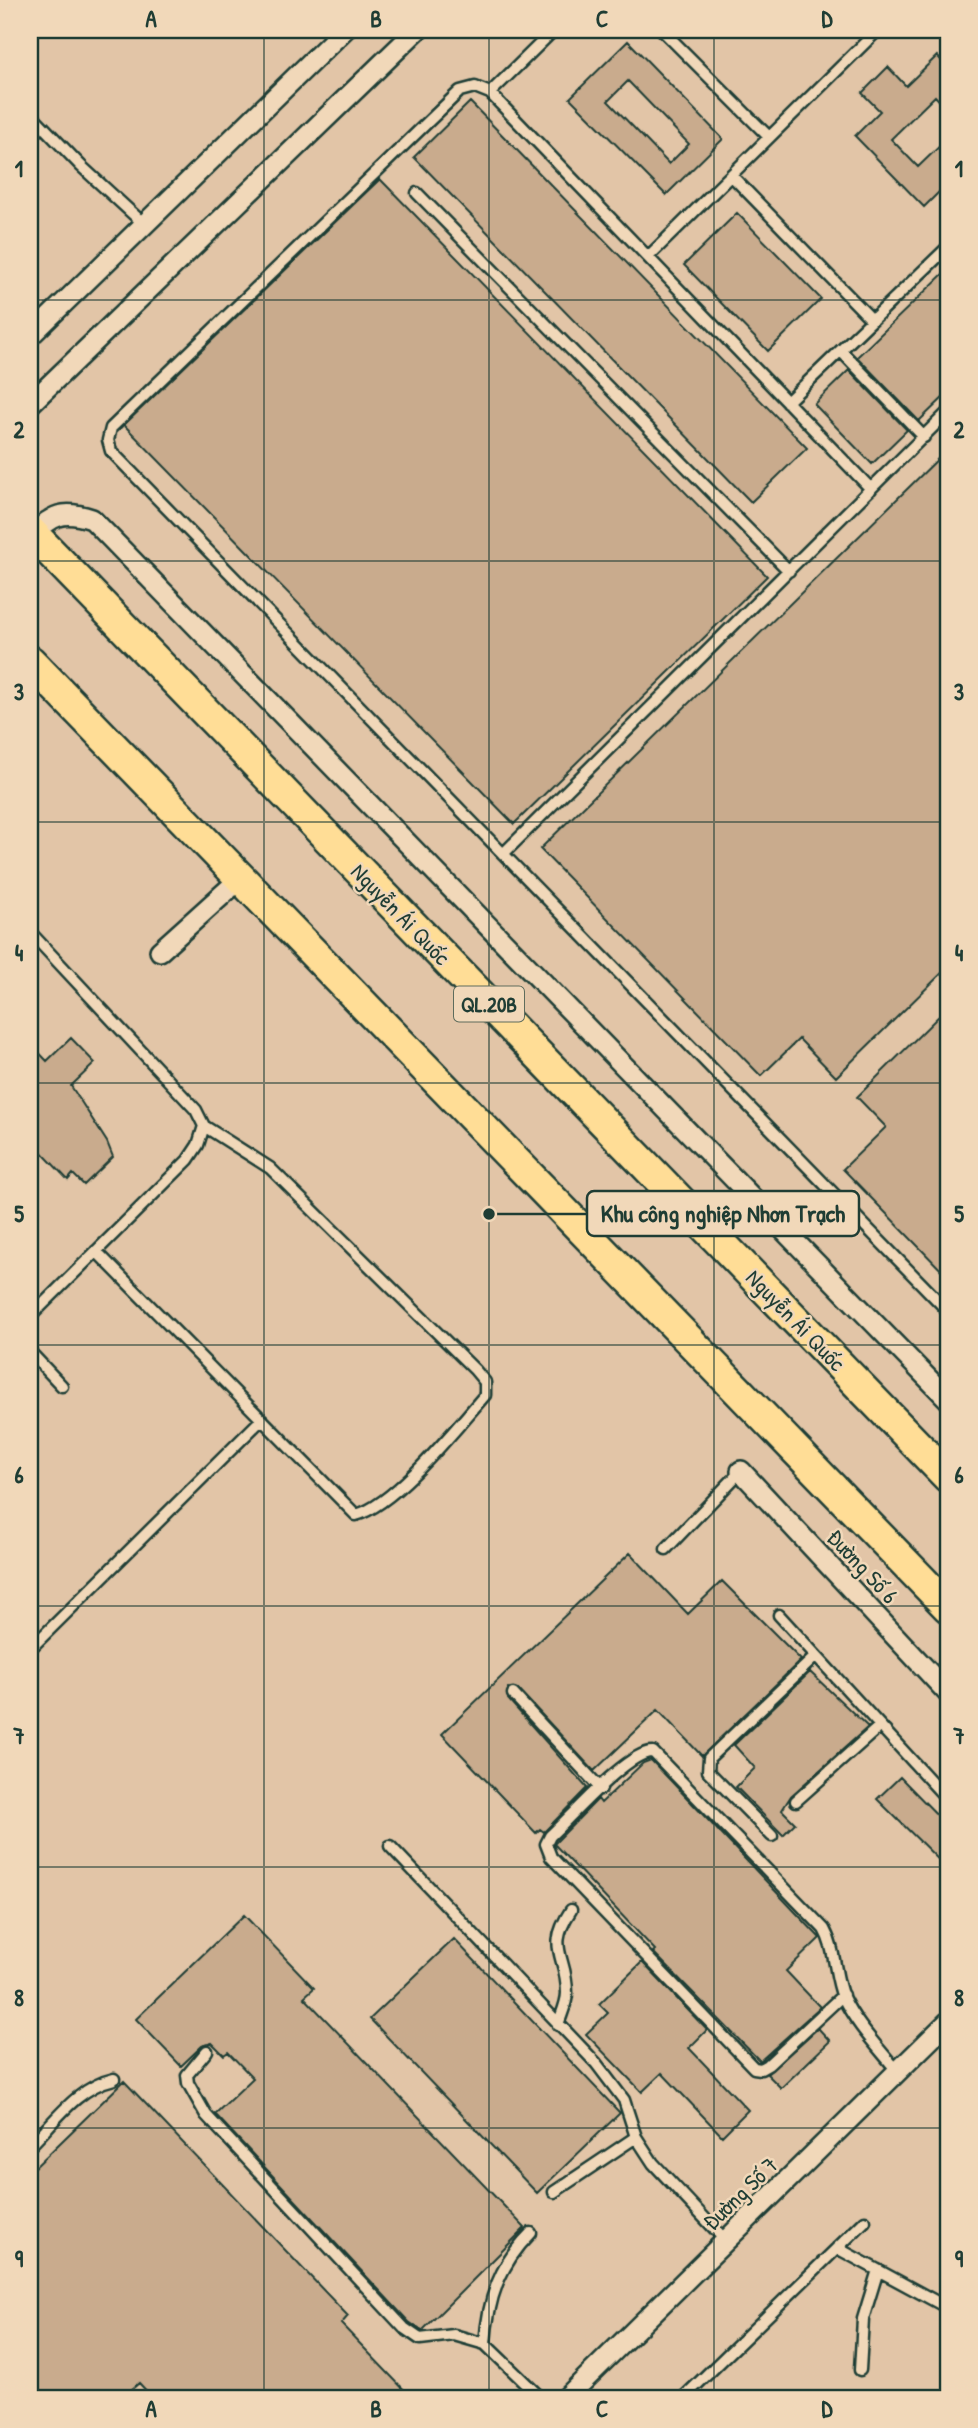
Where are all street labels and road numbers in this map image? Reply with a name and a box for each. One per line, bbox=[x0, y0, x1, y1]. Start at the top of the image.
street label: Nguyễn Ái Quốc bbox=[345, 856, 457, 972]
road number: QL.20B bbox=[454, 986, 524, 1021]
street label: Nguyễn Ái Quốc bbox=[740, 1262, 852, 1378]
street label: Đường Số 6 bbox=[821, 1522, 905, 1610]
street label: Đường Số 7 bbox=[696, 2149, 784, 2237]

